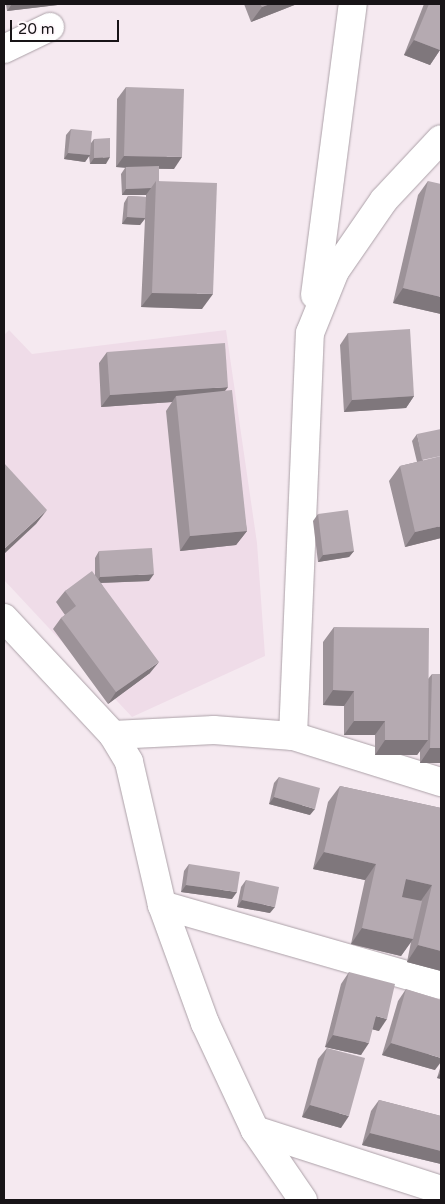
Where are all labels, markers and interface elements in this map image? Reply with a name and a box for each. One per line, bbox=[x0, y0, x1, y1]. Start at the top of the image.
scale bar bbox=[12, 10, 121, 42]
text: 20 m bbox=[18, 20, 55, 38]

